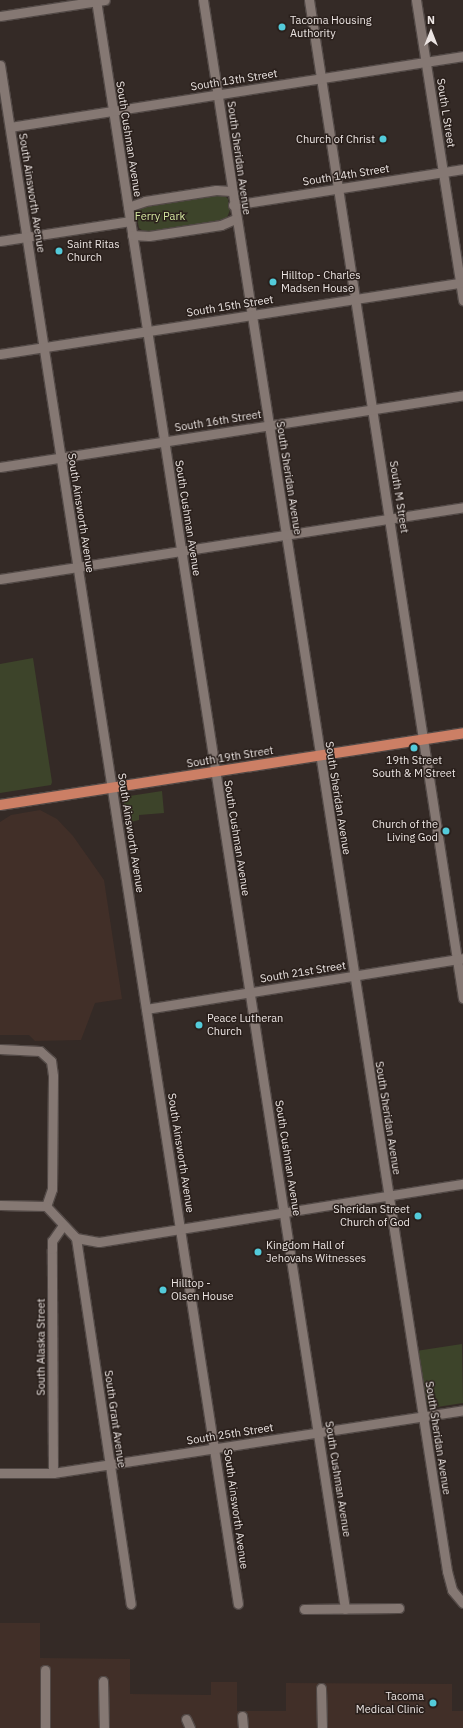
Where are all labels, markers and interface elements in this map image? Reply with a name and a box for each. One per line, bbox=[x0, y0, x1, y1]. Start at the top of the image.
north arrow bbox=[411, 12, 451, 52]
text: N bbox=[427, 13, 435, 27]
place label: Tacoma Housing Authority bbox=[290, 14, 371, 40]
marker: Tacoma Housing Authority bbox=[277, 22, 287, 32]
street label: South 13th Street bbox=[190, 67, 278, 93]
street label: South L Street bbox=[434, 78, 458, 148]
street label: South Cushman Avenue bbox=[113, 80, 145, 198]
street label: South Sheridan Avenue bbox=[224, 100, 254, 216]
street label: South Ainsworth Avenue bbox=[16, 132, 48, 254]
place label: Church of Christ bbox=[296, 132, 375, 146]
marker: Church of Christ bbox=[378, 134, 388, 144]
street label: South 14th Street bbox=[302, 162, 390, 188]
park label: Ferry Park bbox=[135, 209, 185, 223]
place label: Saint Ritas Church bbox=[67, 238, 120, 264]
marker: Saint Ritas Church bbox=[54, 246, 64, 256]
place label: Hilltop - Charles Madsen House bbox=[281, 269, 361, 295]
marker: Hilltop - Charles Madsen House bbox=[268, 277, 278, 287]
street label: South 15th Street bbox=[186, 293, 274, 319]
street label: South 16th Street bbox=[174, 408, 262, 434]
street label: South Sheridan Avenue bbox=[274, 420, 304, 536]
street label: South Ainsworth Avenue bbox=[65, 452, 97, 574]
street label: South Cushman Avenue bbox=[172, 459, 204, 577]
street label: South M Street bbox=[387, 460, 411, 534]
street label: South Sheridan Avenue bbox=[323, 740, 353, 856]
marker: 19th Street South & M Street bbox=[409, 743, 419, 753]
street label: South 19th Street bbox=[186, 744, 274, 770]
place label: 19th Street South & M Street bbox=[372, 754, 456, 780]
street label: South Ainsworth Avenue bbox=[115, 772, 147, 894]
street label: South Cushman Avenue bbox=[221, 779, 253, 897]
place label: Church of the Living God bbox=[372, 818, 438, 844]
marker: Church of the Living God bbox=[441, 826, 451, 836]
street label: South 21st Street bbox=[259, 959, 347, 985]
place label: Peace Lutheran Church bbox=[207, 1012, 283, 1038]
marker: Peace Lutheran Church bbox=[194, 1020, 204, 1030]
street label: South Sheridan Avenue bbox=[373, 1060, 403, 1176]
street label: South Ainsworth Avenue bbox=[165, 1092, 197, 1214]
street label: South Cushman Avenue bbox=[272, 1099, 304, 1217]
place label: Sheridan Street Church of God bbox=[333, 1203, 410, 1229]
marker: Sheridan Street Church of God bbox=[413, 1211, 423, 1221]
place label: Kingdom Hall of Jehovahs Witnesses bbox=[266, 1239, 366, 1265]
marker: Kingdom Hall of Jehovahs Witnesses bbox=[253, 1247, 263, 1257]
place label: Hilltop - Olsen House bbox=[171, 1277, 234, 1303]
marker: Hilltop - Olsen House bbox=[158, 1285, 168, 1295]
street label: South Alaska Street bbox=[34, 1298, 48, 1396]
street label: South Grant Avenue bbox=[102, 1369, 128, 1469]
street label: South Sheridan Avenue bbox=[423, 1380, 453, 1496]
street label: South Cushman Avenue bbox=[322, 1420, 354, 1538]
street label: South 25th Street bbox=[186, 1421, 274, 1447]
street label: South Ainsworth Avenue bbox=[221, 1448, 251, 1570]
place label: Tacoma Medical Clinic bbox=[356, 1690, 424, 1716]
marker: Tacoma Medical Clinic bbox=[427, 1697, 439, 1709]

